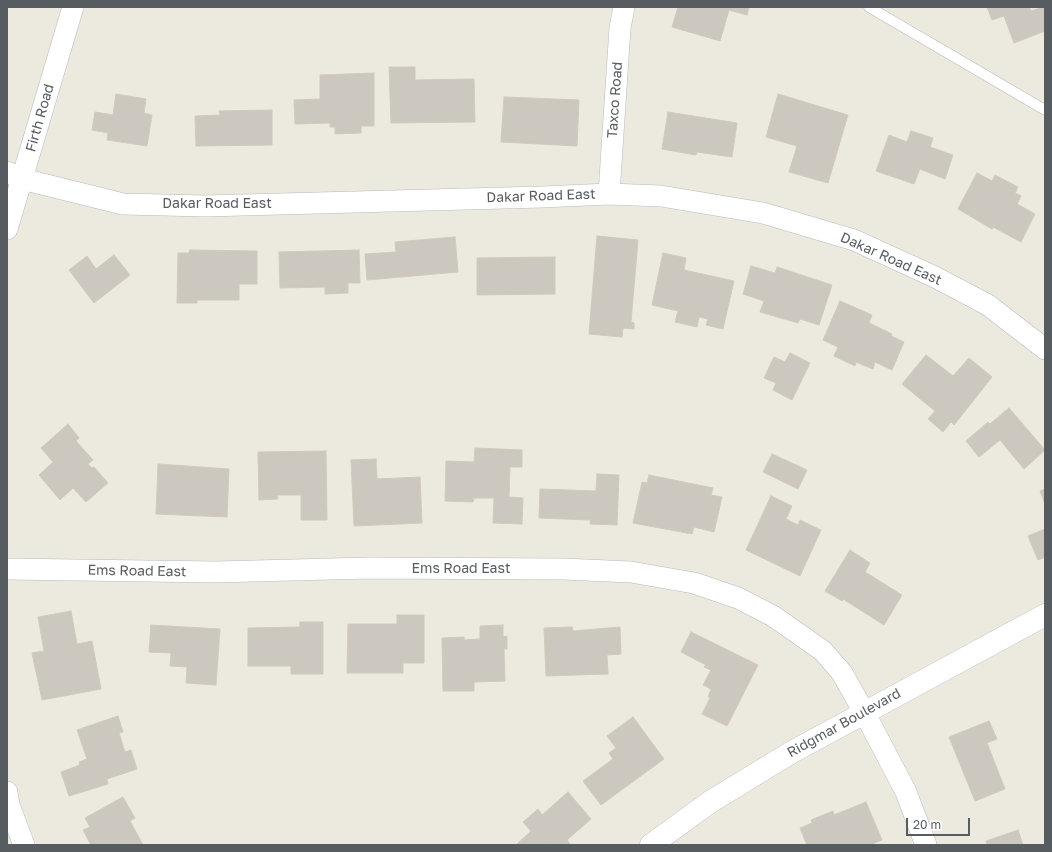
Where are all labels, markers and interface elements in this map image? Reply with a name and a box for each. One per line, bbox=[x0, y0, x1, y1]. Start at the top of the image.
street label: Taxco Road bbox=[604, 61, 626, 139]
street label: Firth Road bbox=[22, 82, 58, 154]
street label: Dakar Road East bbox=[486, 186, 596, 206]
street label: Dakar Road East bbox=[162, 196, 272, 212]
street label: Dakar Road East bbox=[838, 229, 944, 289]
street label: Ems Road East bbox=[412, 561, 510, 577]
street label: Ems Road East bbox=[87, 562, 187, 580]
street label: Ridgmar Boulevard bbox=[784, 685, 904, 761]
scale bar bbox=[908, 810, 972, 836]
text: 20 m bbox=[913, 817, 941, 832]

